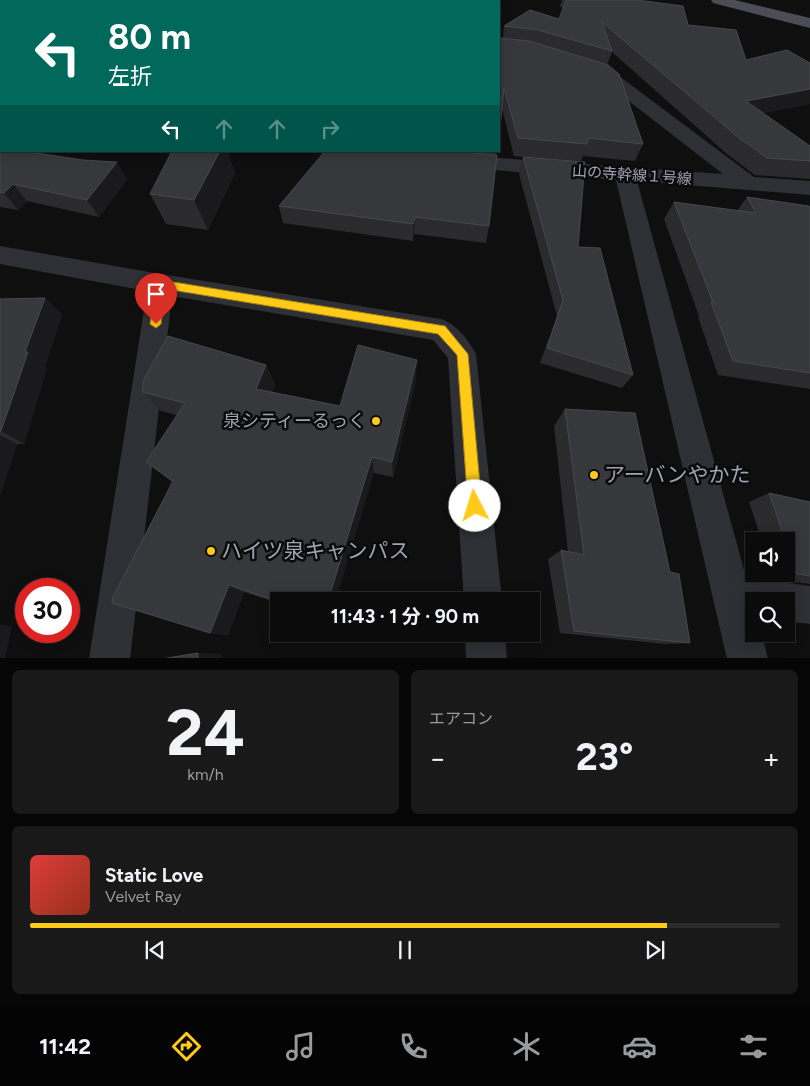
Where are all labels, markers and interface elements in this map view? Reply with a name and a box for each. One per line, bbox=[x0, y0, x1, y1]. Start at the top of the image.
text: 80 m bbox=[108, 16, 191, 58]
icon: left bbox=[25, 20, 90, 85]
text: 左折 bbox=[108, 63, 152, 90]
icon: left bbox=[157, 115, 185, 143]
icon: ahead bbox=[210, 115, 238, 143]
icon: ahead bbox=[263, 115, 291, 143]
icon: right bbox=[316, 115, 344, 143]
street label: 山の寺幹線１号線 bbox=[572, 162, 692, 188]
pin bbox=[135, 273, 177, 324]
icon: arrive bbox=[142, 280, 170, 308]
place label: 泉シティーるっく bbox=[223, 410, 366, 432]
marker: 泉シティーるっく bbox=[370, 415, 382, 427]
place label: アーバンやかた bbox=[604, 462, 751, 487]
marker: アーバンやかた bbox=[588, 469, 600, 481]
position arrow bbox=[448, 479, 500, 531]
map controls bbox=[745, 532, 795, 642]
button: sound bbox=[745, 532, 795, 582]
place label: ハイツ泉キャンパス bbox=[221, 538, 410, 563]
marker: ハイツ泉キャンパス bbox=[205, 545, 217, 557]
speed limit sign: 30 bbox=[15, 578, 80, 643]
button: search bbox=[745, 592, 795, 642]
text: 11:43 · 1 分 · 90 m bbox=[331, 605, 479, 628]
text: 24 bbox=[166, 693, 245, 771]
text: エアコン bbox=[429, 709, 493, 728]
text: 23° bbox=[576, 734, 633, 780]
text: − bbox=[429, 741, 446, 775]
text: + bbox=[763, 741, 780, 775]
text: km/h bbox=[187, 765, 224, 784]
text: Static Love bbox=[105, 864, 203, 887]
text: Velvet Ray bbox=[105, 887, 181, 906]
icon: previous bbox=[141, 936, 169, 964]
icon: pause bbox=[391, 936, 419, 964]
icon: next bbox=[641, 936, 669, 964]
icon: directions bbox=[169, 1029, 204, 1064]
icon: music bbox=[283, 1029, 318, 1064]
icon: phone bbox=[396, 1029, 431, 1064]
icon: climate bbox=[509, 1029, 544, 1064]
icon: car bbox=[622, 1029, 657, 1064]
icon: filters bbox=[736, 1029, 771, 1064]
text: 11:42 bbox=[39, 1033, 91, 1060]

